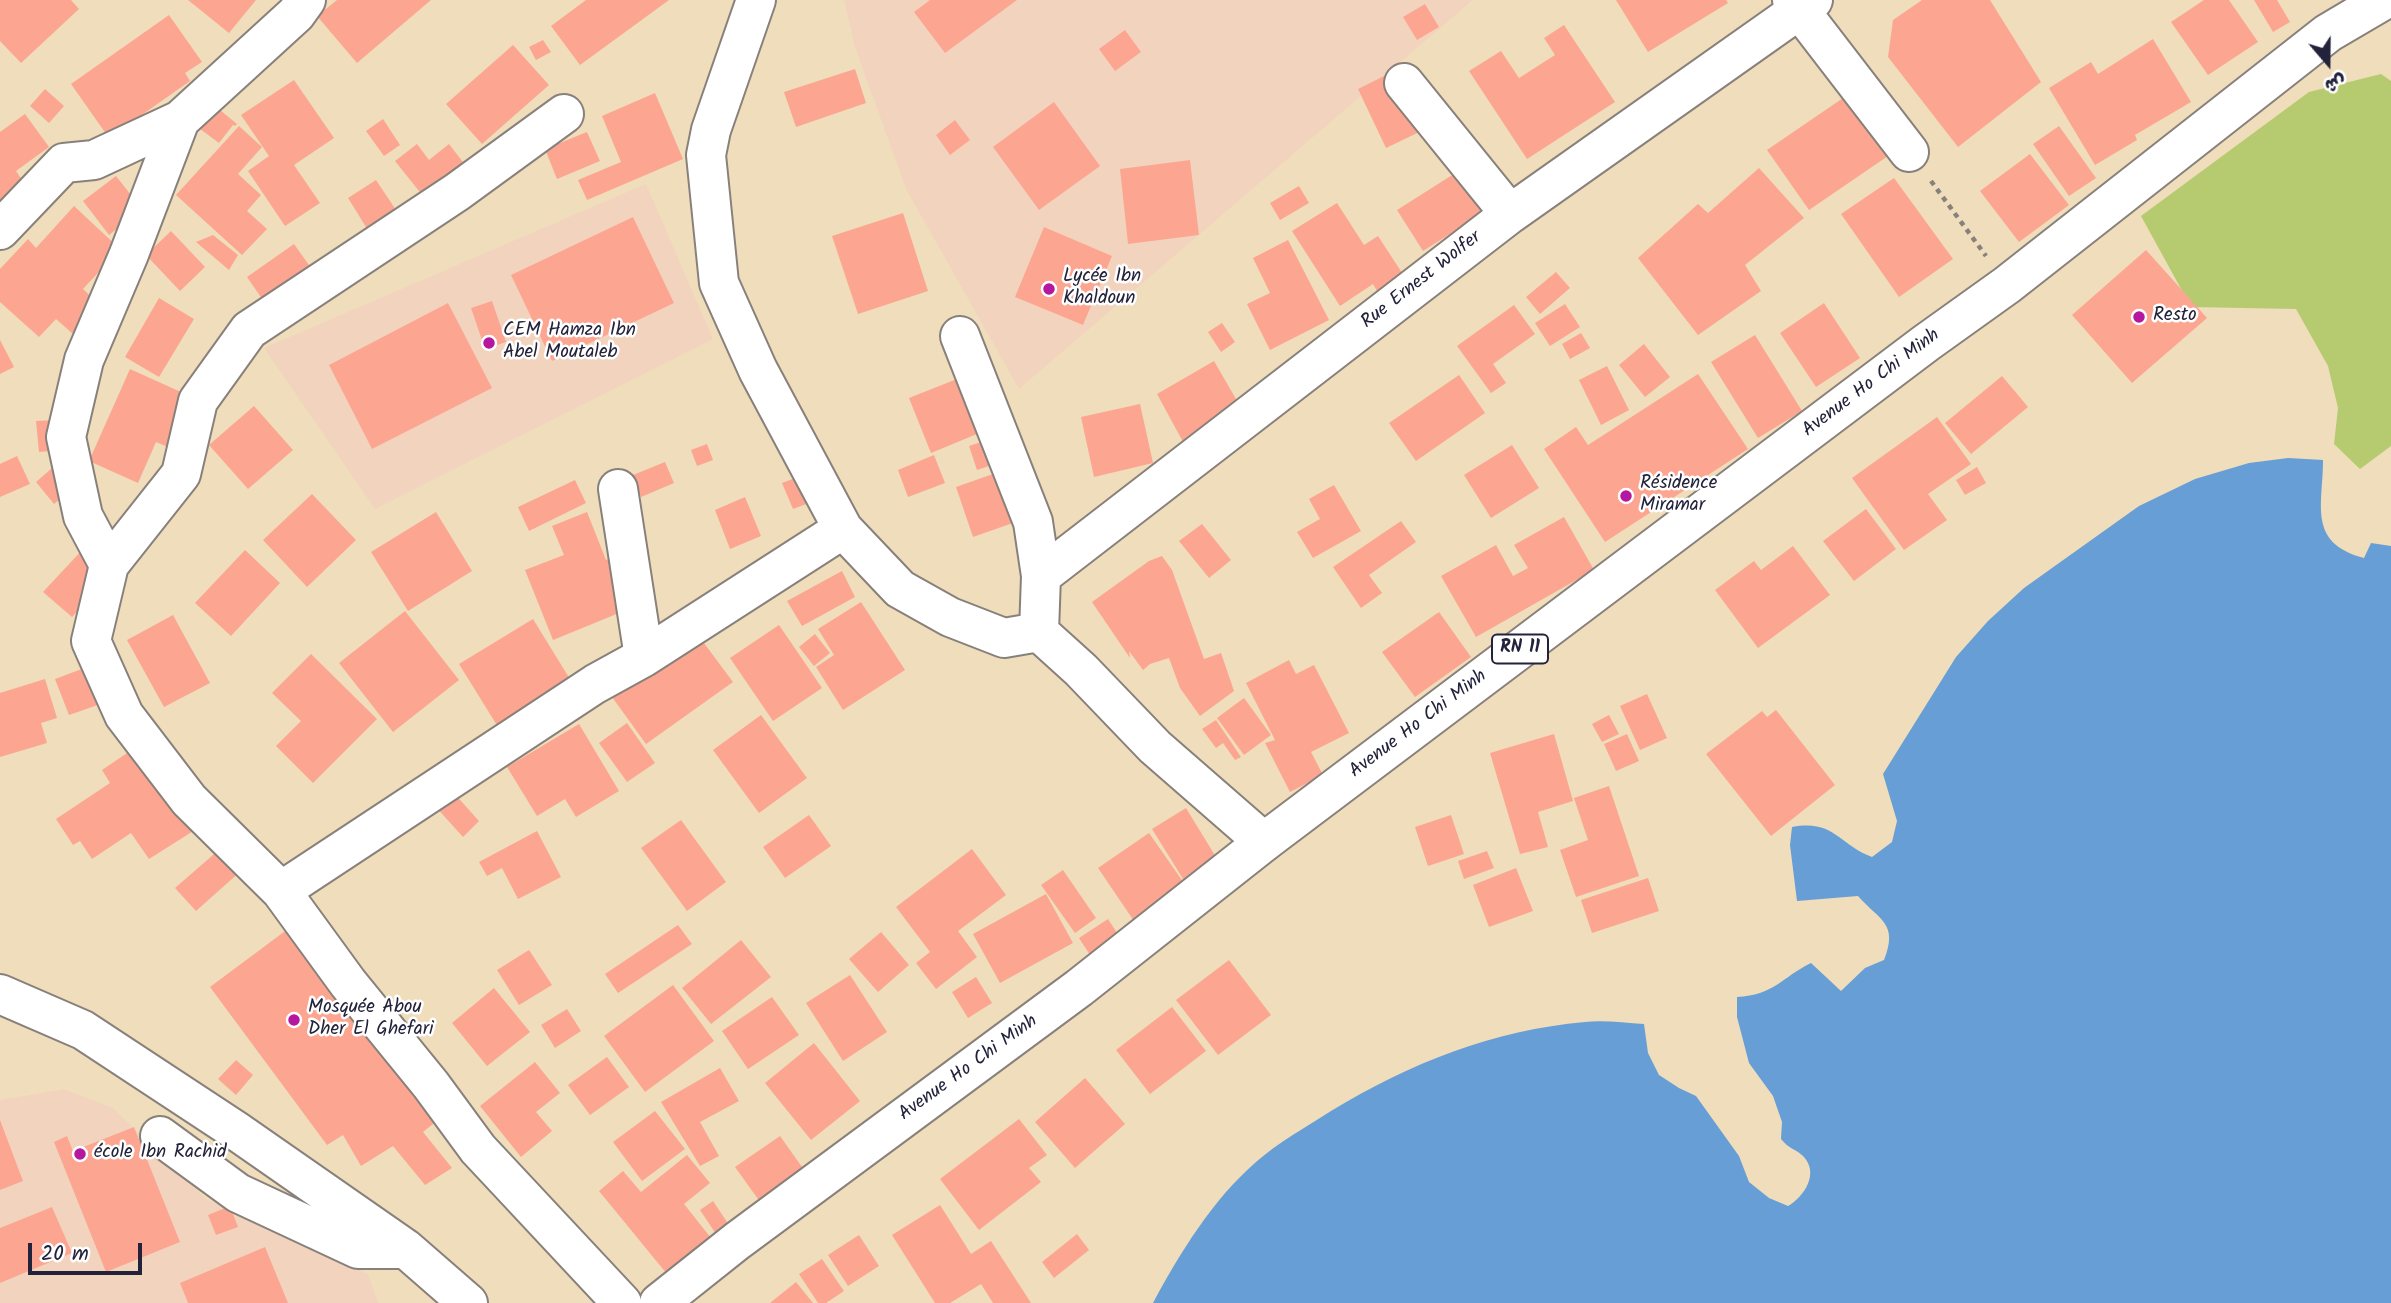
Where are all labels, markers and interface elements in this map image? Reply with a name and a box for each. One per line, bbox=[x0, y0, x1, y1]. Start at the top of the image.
north arrow bbox=[2293, 28, 2363, 98]
text: ش bbox=[2320, 65, 2350, 100]
street label: Rue Ernest Wolfer bbox=[1358, 227, 1486, 335]
place label: Lycée Ibn Khaldoun bbox=[1063, 267, 1141, 311]
marker: Lycée Ibn Khaldoun bbox=[1041, 281, 1057, 297]
place label: Resto bbox=[2153, 306, 2197, 328]
marker: Resto bbox=[2131, 309, 2147, 325]
place label: CEM Hamza Ibn Abel Moutaleb bbox=[503, 321, 636, 365]
street label: Avenue Ho Chi Minh bbox=[1799, 325, 1945, 443]
marker: CEM Hamza Ibn Abel Moutaleb bbox=[481, 335, 497, 351]
place label: Résidence Miramar bbox=[1640, 474, 1717, 518]
marker: Résidence Miramar bbox=[1618, 488, 1634, 504]
road number: RN 11 bbox=[1492, 634, 1548, 664]
street label: Avenue Ho Chi Minh bbox=[1346, 666, 1492, 784]
place label: Mosquée Abou Dher El Ghefari bbox=[308, 998, 433, 1042]
street label: Avenue Ho Chi Minh bbox=[895, 1011, 1043, 1127]
marker: Mosquée Abou Dher El Ghefari bbox=[286, 1012, 302, 1028]
place label: école Ibn Rachid bbox=[94, 1143, 226, 1165]
marker: école Ibn Rachid bbox=[72, 1146, 88, 1162]
scale bar bbox=[32, 1230, 145, 1274]
text: 20 m bbox=[41, 1238, 89, 1271]

